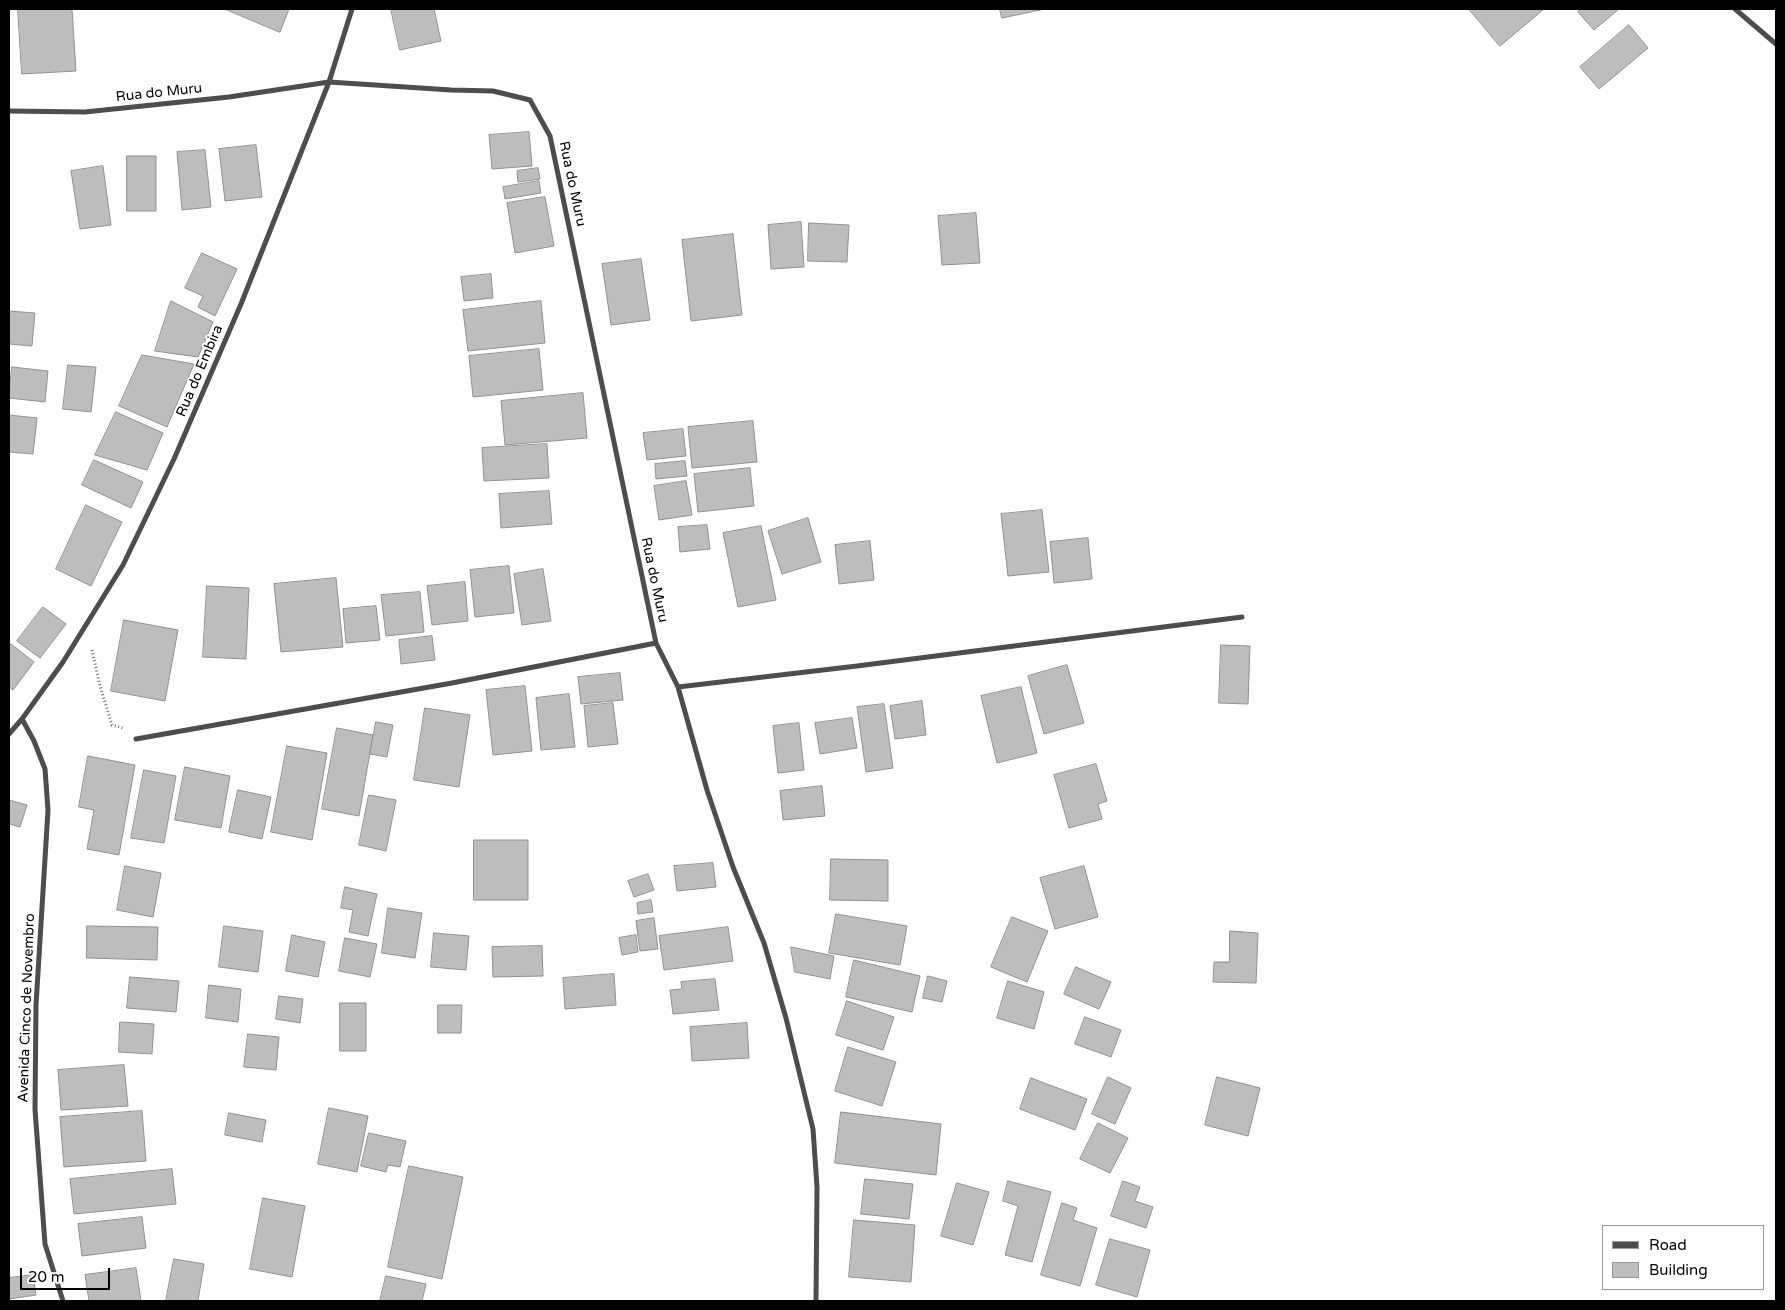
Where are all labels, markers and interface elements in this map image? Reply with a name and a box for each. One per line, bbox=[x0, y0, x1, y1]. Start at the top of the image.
street label: Rua do Muru bbox=[115, 80, 203, 106]
street label: Rua do Muru bbox=[555, 140, 589, 228]
street label: Rua do Embira bbox=[173, 323, 227, 419]
street label: Rua do Muru bbox=[637, 536, 671, 624]
street label: Avenida Cinco de Novembro bbox=[15, 913, 39, 1103]
legend bbox=[1602, 1225, 1765, 1290]
text: Road bbox=[1649, 1236, 1687, 1254]
scale bar bbox=[22, 1258, 112, 1290]
text: Building bbox=[1649, 1261, 1708, 1279]
text: 20 m bbox=[28, 1268, 65, 1286]

